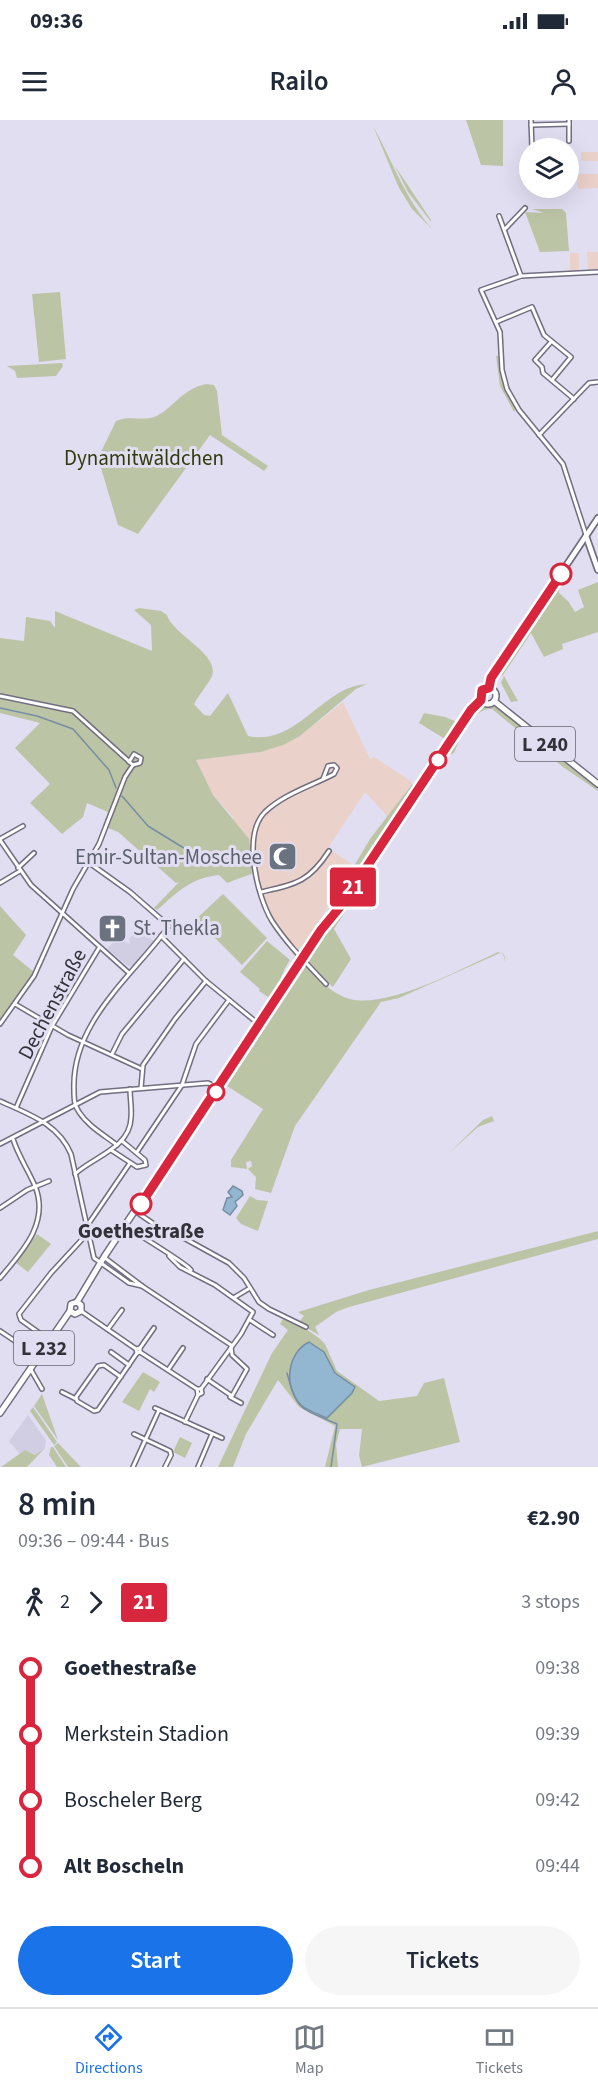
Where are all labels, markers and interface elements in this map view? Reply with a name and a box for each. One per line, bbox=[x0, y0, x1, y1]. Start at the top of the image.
text: 09:36 bbox=[30, 5, 83, 37]
text: Railo bbox=[270, 62, 328, 101]
icon: menu bbox=[18, 65, 51, 98]
icon: person bbox=[547, 65, 580, 98]
map controls bbox=[519, 138, 579, 198]
button: layers bbox=[519, 138, 579, 198]
park label: Dynamitwäldchen bbox=[64, 443, 224, 473]
unlabelled marker bbox=[550, 563, 572, 585]
road number: L 240 bbox=[515, 727, 575, 761]
unlabelled marker bbox=[429, 751, 447, 769]
mosque icon: Emir-Sultan-Moschee bbox=[267, 841, 299, 873]
place label: Emir-Sultan-Moschee bbox=[75, 842, 262, 872]
line badge: 21 bbox=[326, 868, 380, 906]
text: 21 bbox=[342, 872, 364, 902]
church icon: St. Thekla bbox=[96, 912, 128, 944]
place label: St. Thekla bbox=[133, 913, 220, 943]
street label: Dechenstraße bbox=[10, 943, 94, 1065]
unlabelled marker bbox=[207, 1083, 225, 1101]
marker: Goethestraße bbox=[130, 1193, 152, 1215]
place label: Goethestraße bbox=[78, 1216, 204, 1246]
road number: L 232 bbox=[14, 1331, 74, 1365]
text: 8 min bbox=[18, 1481, 96, 1528]
text: €2.90 bbox=[527, 1502, 580, 1534]
text: 09:36 – 09:44 · Bus bbox=[18, 1527, 169, 1555]
icon: walk bbox=[18, 1586, 51, 1619]
icon: forward bbox=[79, 1586, 112, 1619]
text: 21 bbox=[133, 1587, 155, 1617]
text: 2 bbox=[60, 1588, 70, 1616]
text: 3 stops bbox=[521, 1588, 580, 1616]
text: Goethestraße bbox=[64, 1652, 197, 1684]
text: 09:38 bbox=[535, 1654, 580, 1682]
text: Merkstein Stadion bbox=[64, 1718, 229, 1750]
text: 09:39 bbox=[535, 1720, 580, 1748]
text: Boscheler Berg bbox=[64, 1784, 202, 1816]
text: 09:42 bbox=[535, 1786, 580, 1814]
text: Alt Boscheln bbox=[64, 1850, 184, 1882]
text: 09:44 bbox=[535, 1852, 580, 1880]
button: Start bbox=[18, 1926, 293, 1995]
button: Tickets bbox=[305, 1926, 580, 1995]
tab: Directions bbox=[75, 2021, 143, 2079]
tab: Map bbox=[293, 2021, 326, 2079]
tab: Tickets bbox=[476, 2021, 523, 2079]

